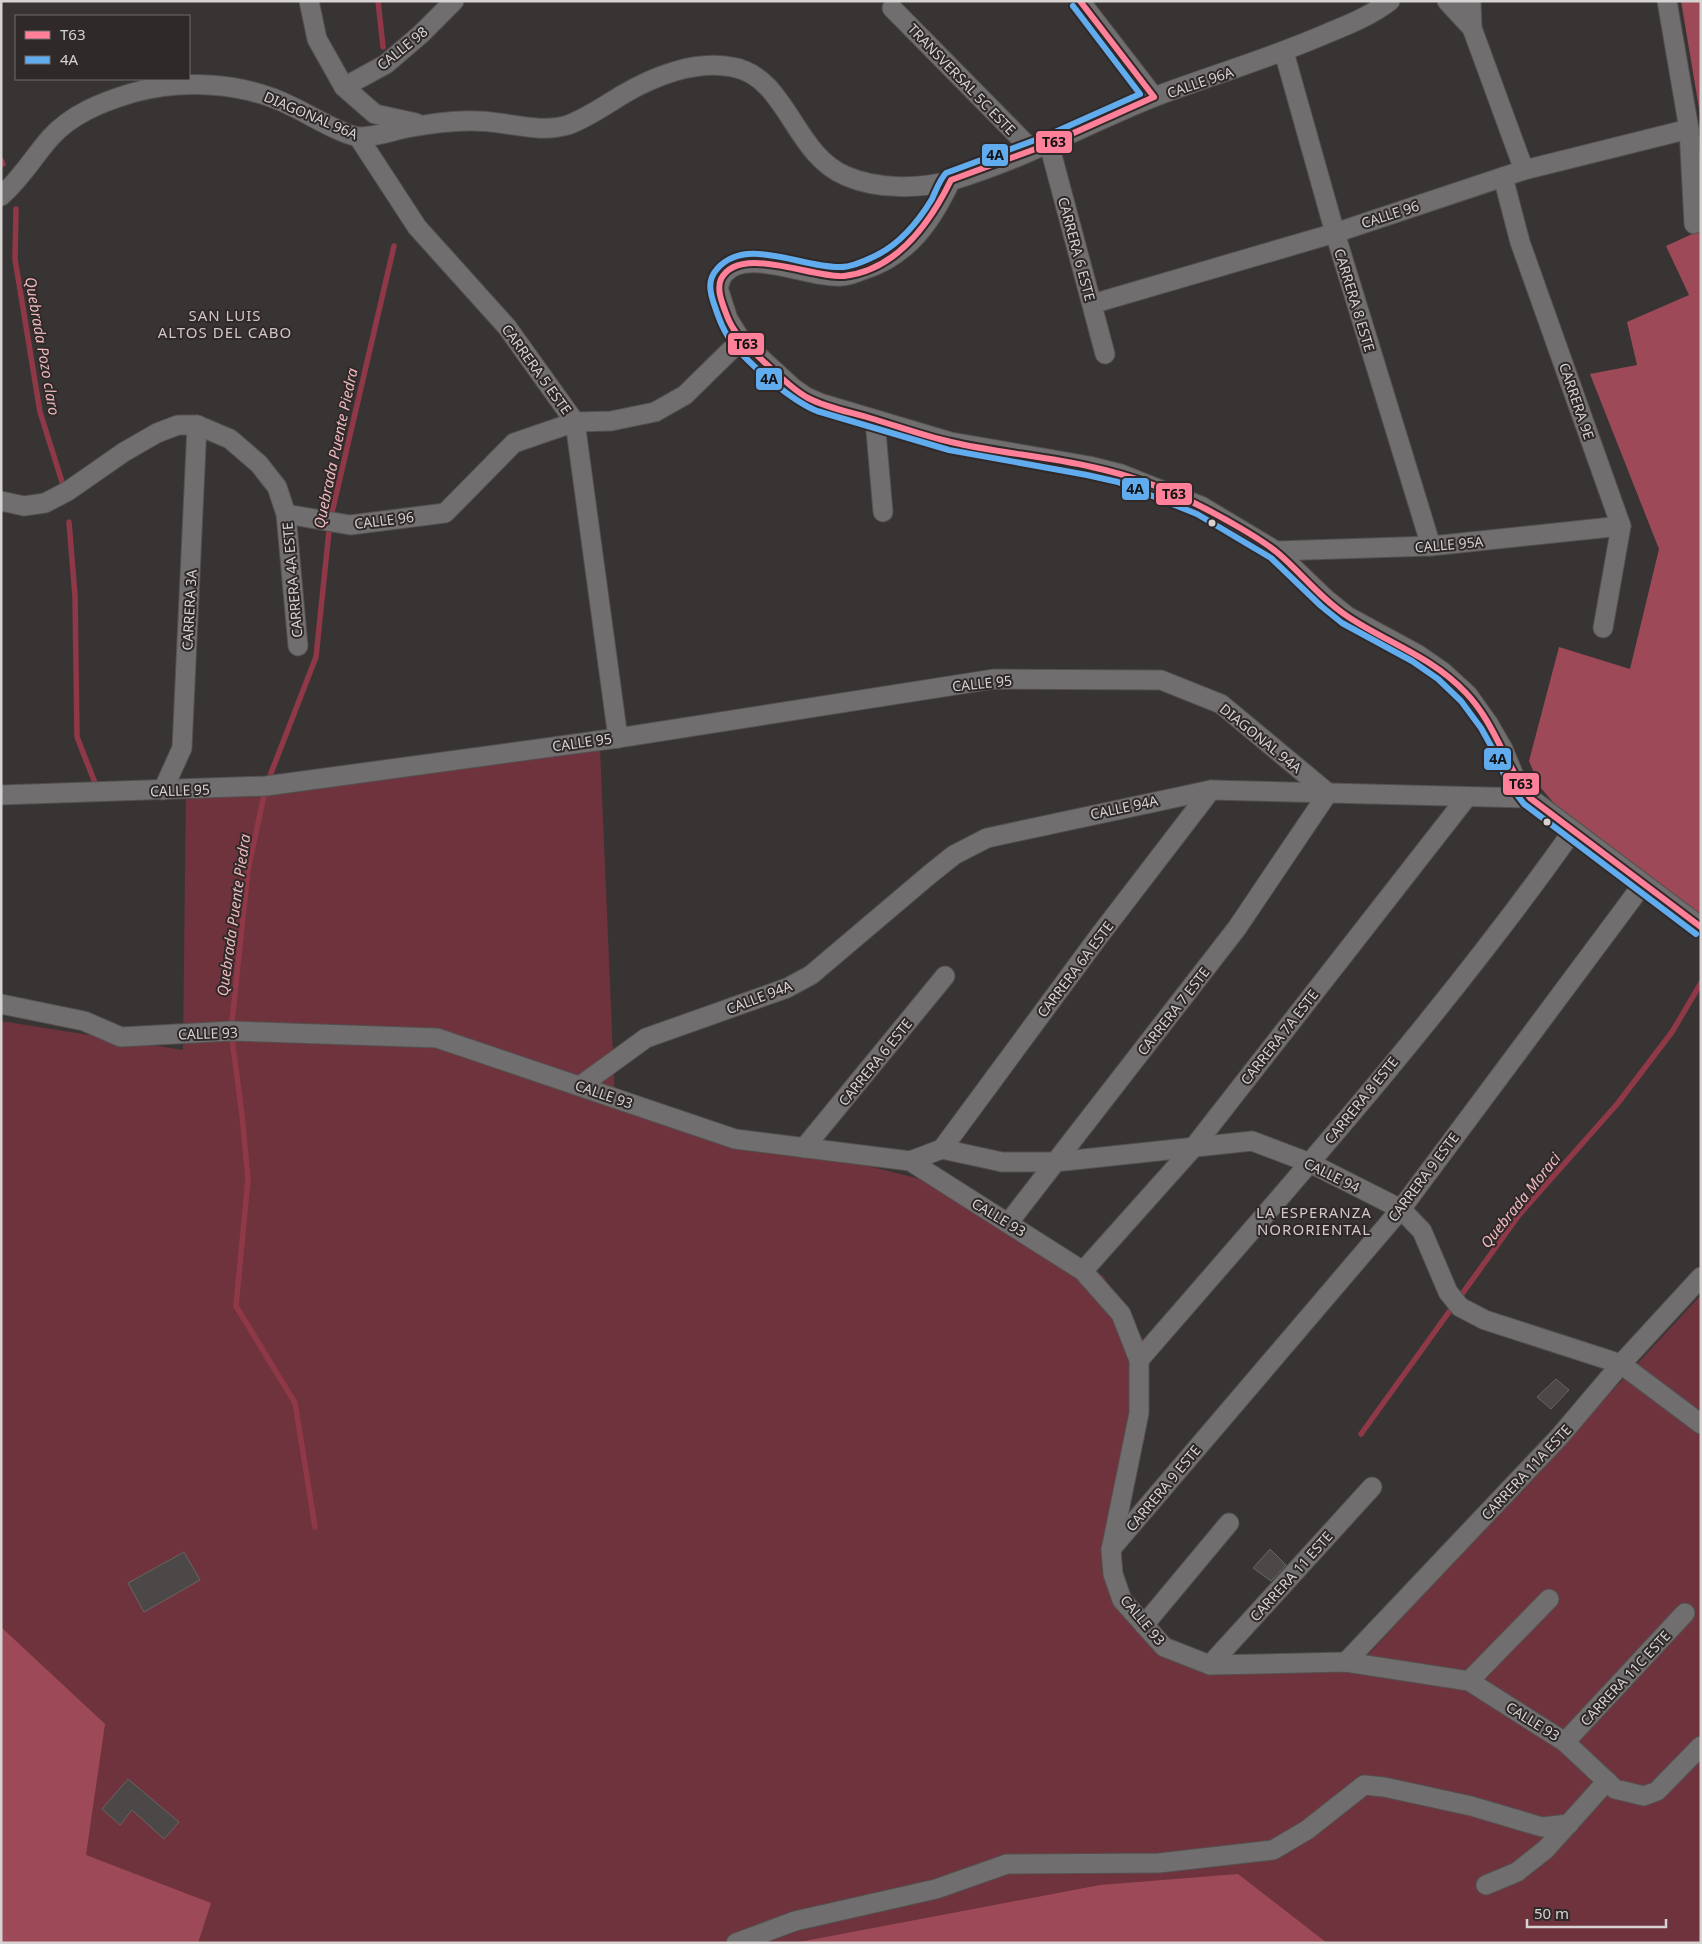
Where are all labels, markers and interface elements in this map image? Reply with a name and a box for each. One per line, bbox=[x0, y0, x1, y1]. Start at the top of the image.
legend bbox=[15, 15, 190, 80]
street label: TRANSVERSAL 5C ESTE bbox=[904, 19, 1020, 139]
street label: CALLE 98 bbox=[373, 22, 431, 74]
text: T63 bbox=[60, 24, 86, 44]
text: 4A bbox=[60, 49, 79, 69]
street label: CALLE 96A bbox=[1164, 62, 1236, 102]
street label: DIAGONAL 96A bbox=[261, 87, 361, 143]
line badge: T63 bbox=[1035, 130, 1073, 154]
text: T63 bbox=[1042, 132, 1066, 151]
line badge: 4A bbox=[981, 143, 1009, 167]
text: 4A bbox=[986, 145, 1004, 164]
street label: CARRERA 6 ESTE bbox=[1054, 195, 1100, 303]
street label: CALLE 96 bbox=[1359, 196, 1421, 232]
street label: CARRERA 8 ESTE bbox=[1330, 246, 1380, 354]
water label: Quebrada Pozo claro bbox=[21, 275, 65, 417]
district label: SAN LUIS ALTOS DEL CABO bbox=[158, 305, 292, 342]
street label: CARRERA 5 ESTE bbox=[498, 320, 576, 418]
line badge: T63 bbox=[727, 332, 765, 356]
text: T63 bbox=[734, 334, 758, 353]
street label: CARRERA 9E bbox=[1555, 360, 1599, 442]
water label: Quebrada Puente Piedra bbox=[308, 366, 362, 530]
line badge: 4A bbox=[755, 367, 783, 391]
text: 4A bbox=[760, 369, 778, 388]
line badge: 4A bbox=[1121, 477, 1150, 501]
text: 4A bbox=[1126, 479, 1144, 498]
line badge: T63 bbox=[1155, 482, 1193, 506]
text: T63 bbox=[1162, 484, 1186, 503]
street label: CALLE 96 bbox=[353, 507, 415, 533]
unlabelled marker bbox=[1207, 518, 1217, 528]
street label: CARRERA 4A ESTE bbox=[277, 521, 307, 639]
street label: CALLE 95A bbox=[1414, 532, 1484, 556]
street label: CARRERA 3A bbox=[177, 569, 201, 651]
street label: CALLE 95 bbox=[951, 670, 1013, 696]
street label: DIAGONAL 94A bbox=[1216, 699, 1306, 777]
street label: CALLE 95 bbox=[551, 728, 613, 756]
line badge: 4A bbox=[1483, 747, 1512, 771]
text: 4A bbox=[1489, 749, 1507, 768]
line badge: T63 bbox=[1502, 772, 1540, 796]
text: T63 bbox=[1509, 774, 1533, 793]
street label: CALLE 95 bbox=[150, 779, 210, 801]
street label: CALLE 94A bbox=[1088, 791, 1160, 823]
unlabelled marker bbox=[1542, 817, 1552, 827]
water label: Quebrada Puente Piedra bbox=[212, 832, 254, 997]
street label: CARRERA 6A ESTE bbox=[1033, 917, 1117, 1021]
street label: CARRERA 7 ESTE bbox=[1133, 963, 1213, 1059]
street label: CALLE 94A bbox=[723, 976, 795, 1018]
street label: CARRERA 7A ESTE bbox=[1236, 985, 1322, 1089]
street label: CARRERA 6 ESTE bbox=[834, 1014, 916, 1110]
street label: CALLE 93 bbox=[178, 1022, 238, 1044]
street label: CARRERA 8 ESTE bbox=[1320, 1052, 1402, 1148]
street label: CALLE 93 bbox=[573, 1075, 635, 1113]
street label: CARRERA 9 ESTE bbox=[1383, 1129, 1463, 1225]
water label: Quebrada Moraci bbox=[1475, 1147, 1565, 1252]
street label: CALLE 94 bbox=[1301, 1153, 1363, 1197]
street label: CALLE 93 bbox=[968, 1193, 1030, 1241]
district label: LA ESPERANZA NORORIENTAL bbox=[1256, 1202, 1372, 1239]
street label: CARRERA 11A ESTE bbox=[1477, 1420, 1575, 1524]
street label: CARRERA 9 ESTE bbox=[1121, 1441, 1205, 1535]
street label: CARRERA 11 ESTE bbox=[1245, 1527, 1337, 1625]
street label: CALLE 93 bbox=[1116, 1591, 1170, 1649]
street label: CARRERA 11C ESTE bbox=[1576, 1626, 1674, 1730]
street label: CALLE 93 bbox=[1503, 1697, 1563, 1745]
scale bar bbox=[1527, 1896, 1666, 1928]
text: 50 m bbox=[1534, 1903, 1569, 1923]

